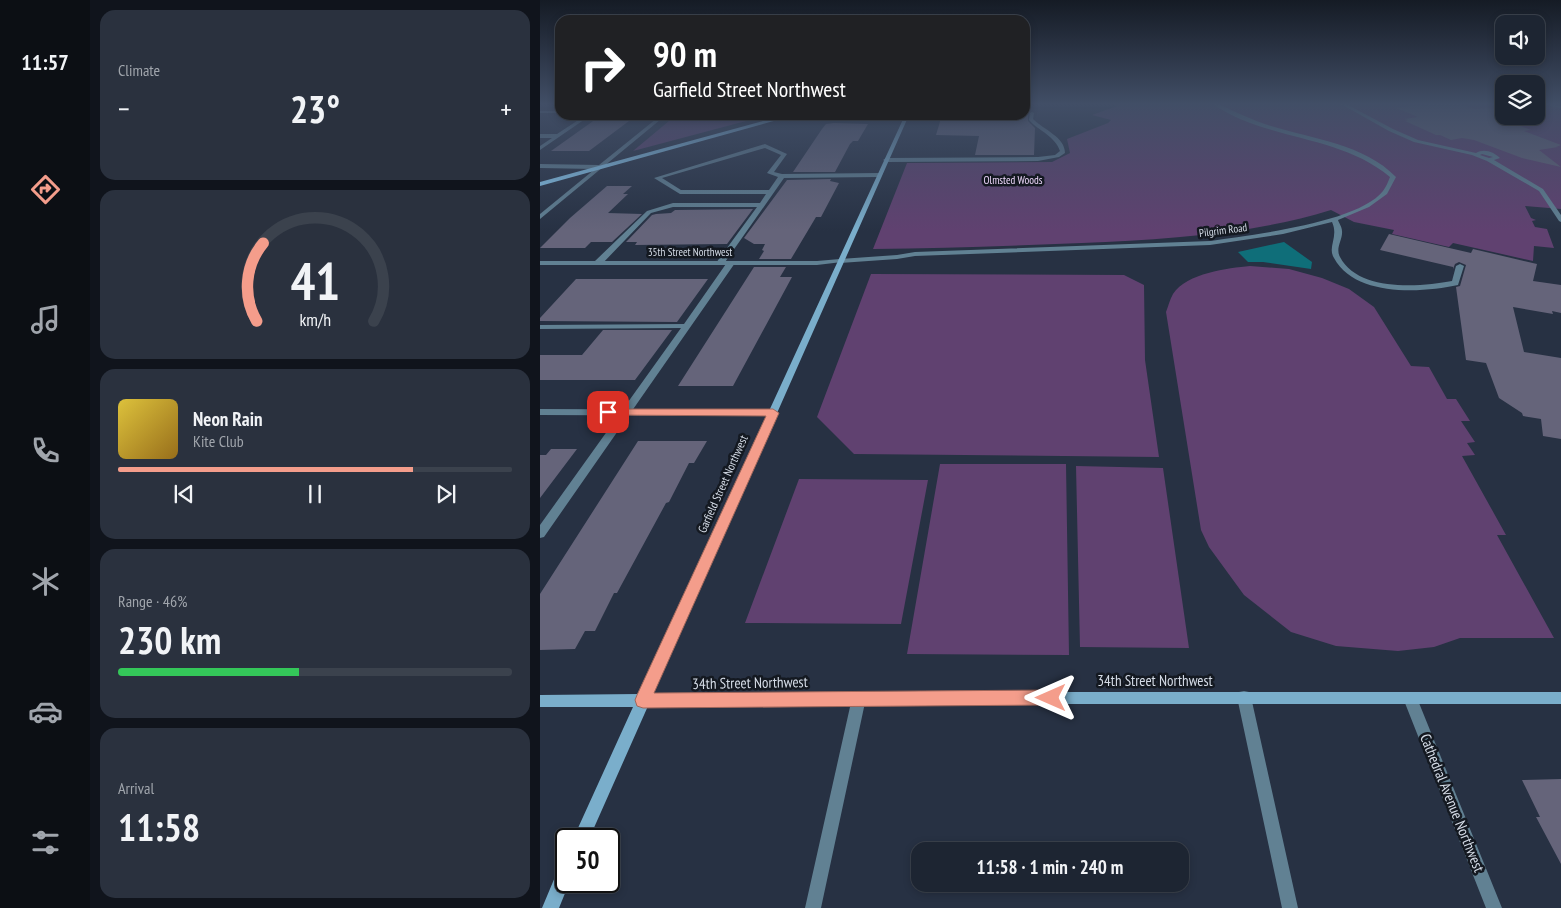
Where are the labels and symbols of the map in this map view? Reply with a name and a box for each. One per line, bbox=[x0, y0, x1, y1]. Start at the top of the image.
park label: Olmsted Woods bbox=[984, 173, 1043, 187]
street label: Pilgrim Road bbox=[1198, 220, 1248, 240]
street label: 35th Street Northwest bbox=[648, 245, 732, 259]
pin bbox=[587, 391, 629, 433]
street label: Garfield Street Northwest bbox=[694, 432, 751, 535]
position arrow bbox=[1024, 671, 1076, 723]
street label: 34th Street Northwest bbox=[1097, 671, 1213, 690]
street label: 34th Street Northwest bbox=[692, 672, 808, 693]
street label: Cathedral Avenue Northwest bbox=[1416, 731, 1489, 875]
speed limit sign: 50 bbox=[555, 828, 620, 893]

